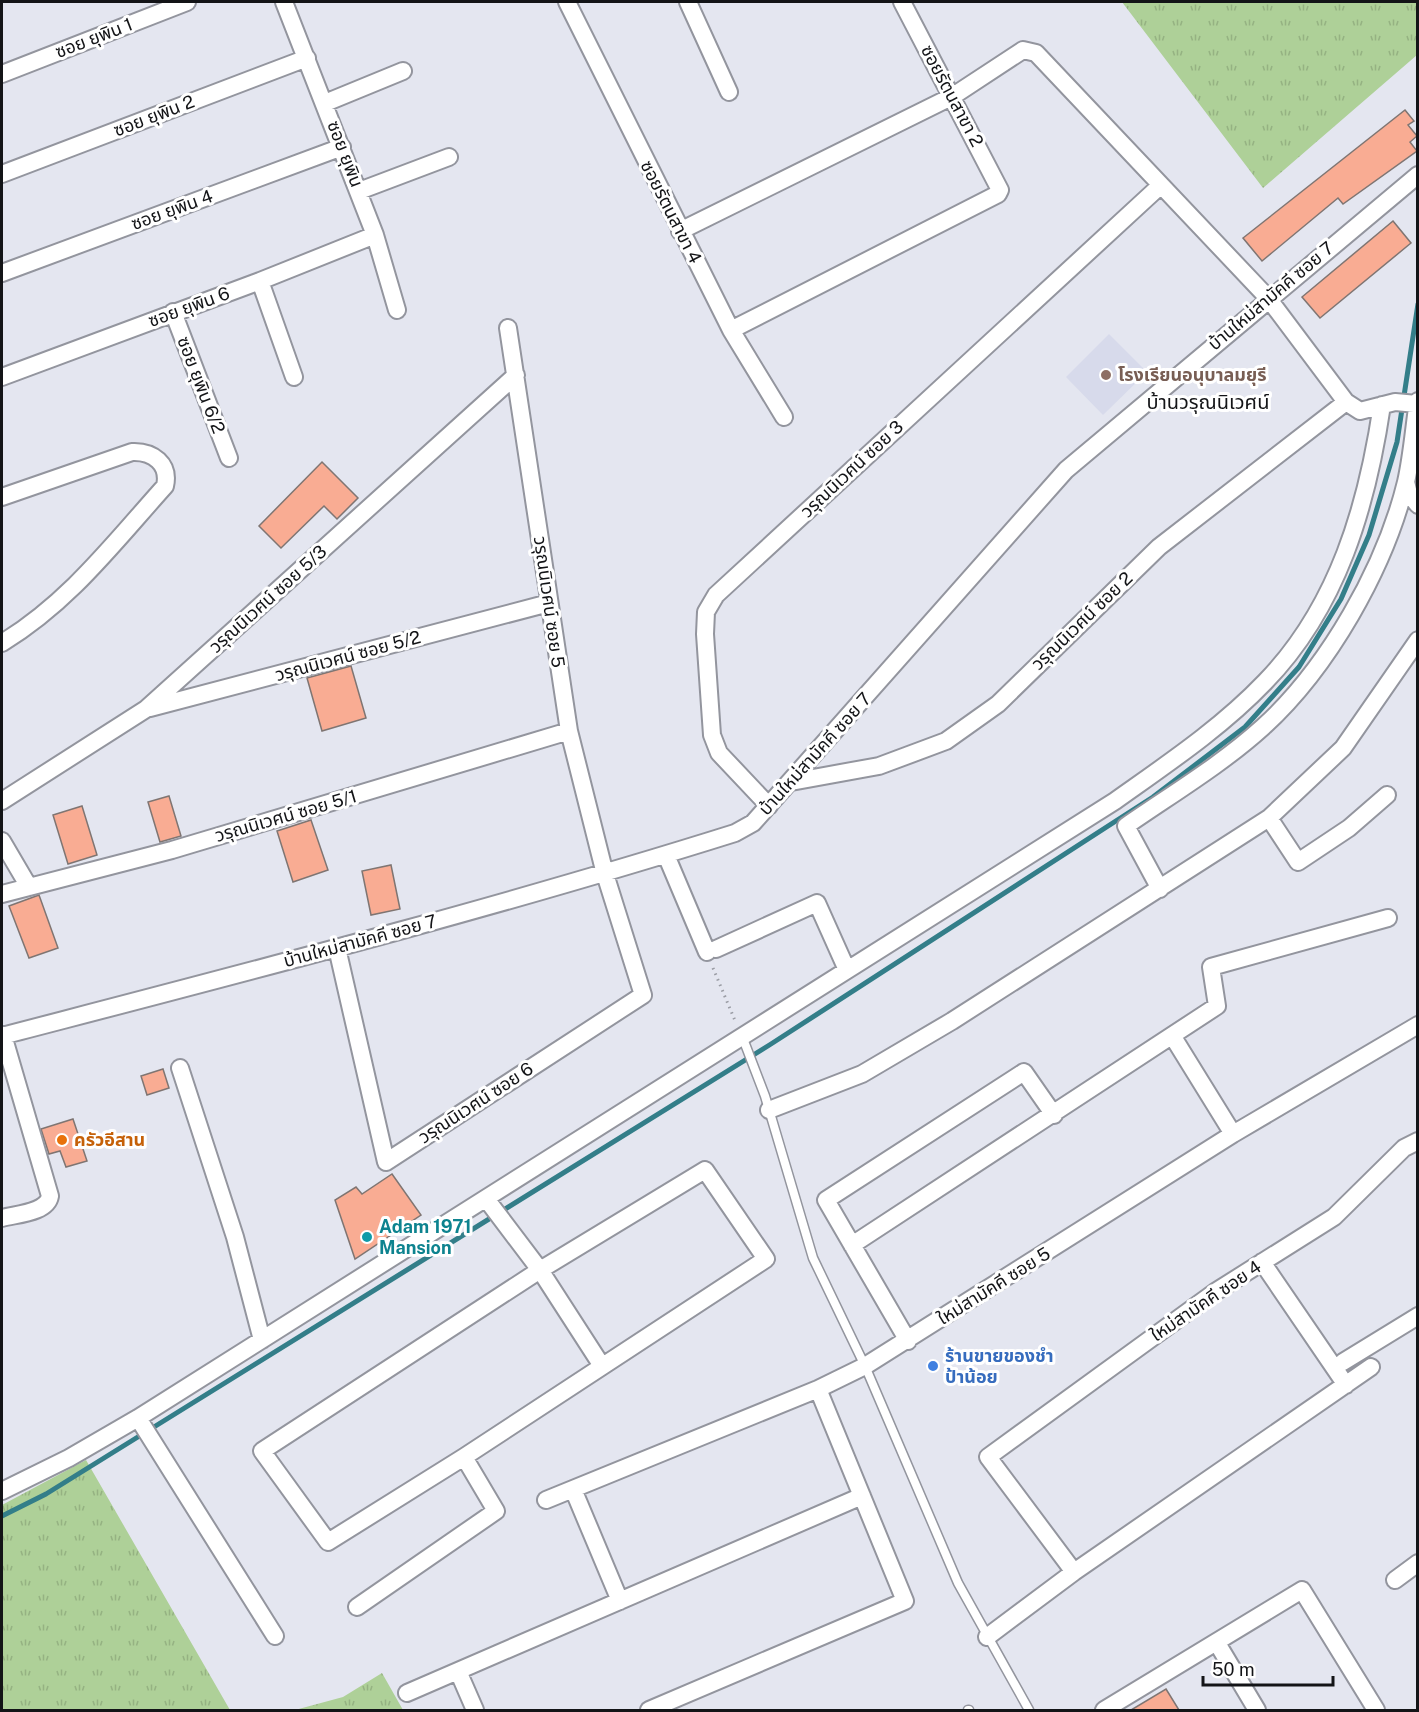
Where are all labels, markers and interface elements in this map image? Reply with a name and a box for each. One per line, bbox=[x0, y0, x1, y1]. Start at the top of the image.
street label: ซอย ยุพิน 1 bbox=[52, 13, 136, 63]
street label: ซอยรัตนสาขา 2 bbox=[917, 41, 988, 150]
street label: ซอย ยุพิน 2 bbox=[110, 91, 198, 141]
street label: ซอย ยุพิน bbox=[322, 118, 368, 190]
street label: ซอยรัตนสาขา 4 bbox=[636, 157, 706, 267]
street label: ซอย ยุพิน 4 bbox=[128, 185, 216, 235]
street label: บ้านใหม่สามัคคี ซอย 7 bbox=[1204, 237, 1338, 354]
street label: ซอย ยุพิน 6 bbox=[145, 282, 233, 332]
street label: ซอย ยุพิน 6/2 bbox=[172, 333, 230, 437]
place label: โรงเรียนอนุบาลมยุรี bbox=[1118, 364, 1267, 386]
marker: โรงเรียนอนุบาลมยุรี bbox=[1099, 368, 1113, 382]
district label: บ้านวรุณนิเวศน์ bbox=[1147, 390, 1269, 414]
street label: วรุณนิเวศน์ ซอย 3 bbox=[796, 416, 908, 522]
street label: วรุณนิเวศน์ ซอย 5 bbox=[529, 535, 569, 669]
street label: วรุณนิเวศน์ ซอย 5/3 bbox=[205, 541, 331, 657]
street label: วรุณนิเวศน์ ซอย 2 bbox=[1027, 567, 1137, 675]
street label: วรุณนิเวศน์ ซอย 5/2 bbox=[273, 626, 423, 686]
street label: บ้านใหม่สามัคคี ซอย 7 bbox=[754, 688, 875, 819]
street label: วรุณนิเวศน์ ซอย 5/1 bbox=[213, 785, 359, 847]
street label: บ้านใหม่สามัคคี ซอย 7 bbox=[281, 910, 439, 971]
street label: วรุณนิเวศน์ ซอย 6 bbox=[415, 1058, 537, 1148]
place label: ครัวอีสาน bbox=[74, 1129, 145, 1150]
marker: ครัวอีสาน bbox=[55, 1133, 69, 1147]
place label: Adam 1971 Mansion bbox=[379, 1216, 472, 1258]
marker: Adam 1971 Mansion bbox=[360, 1230, 374, 1244]
street label: ใหม่สามัคคี ซอย 5 bbox=[934, 1243, 1054, 1329]
street label: ใหม่สามัคคี ซอย 4 bbox=[1147, 1256, 1265, 1345]
place label: ร้านขายของชำ ป้าน้อย bbox=[945, 1345, 1054, 1387]
marker: ร้านขายของชำ ป้าน้อย bbox=[926, 1359, 940, 1373]
scale bar bbox=[1203, 1649, 1334, 1687]
text: 50 m bbox=[1212, 1659, 1255, 1680]

